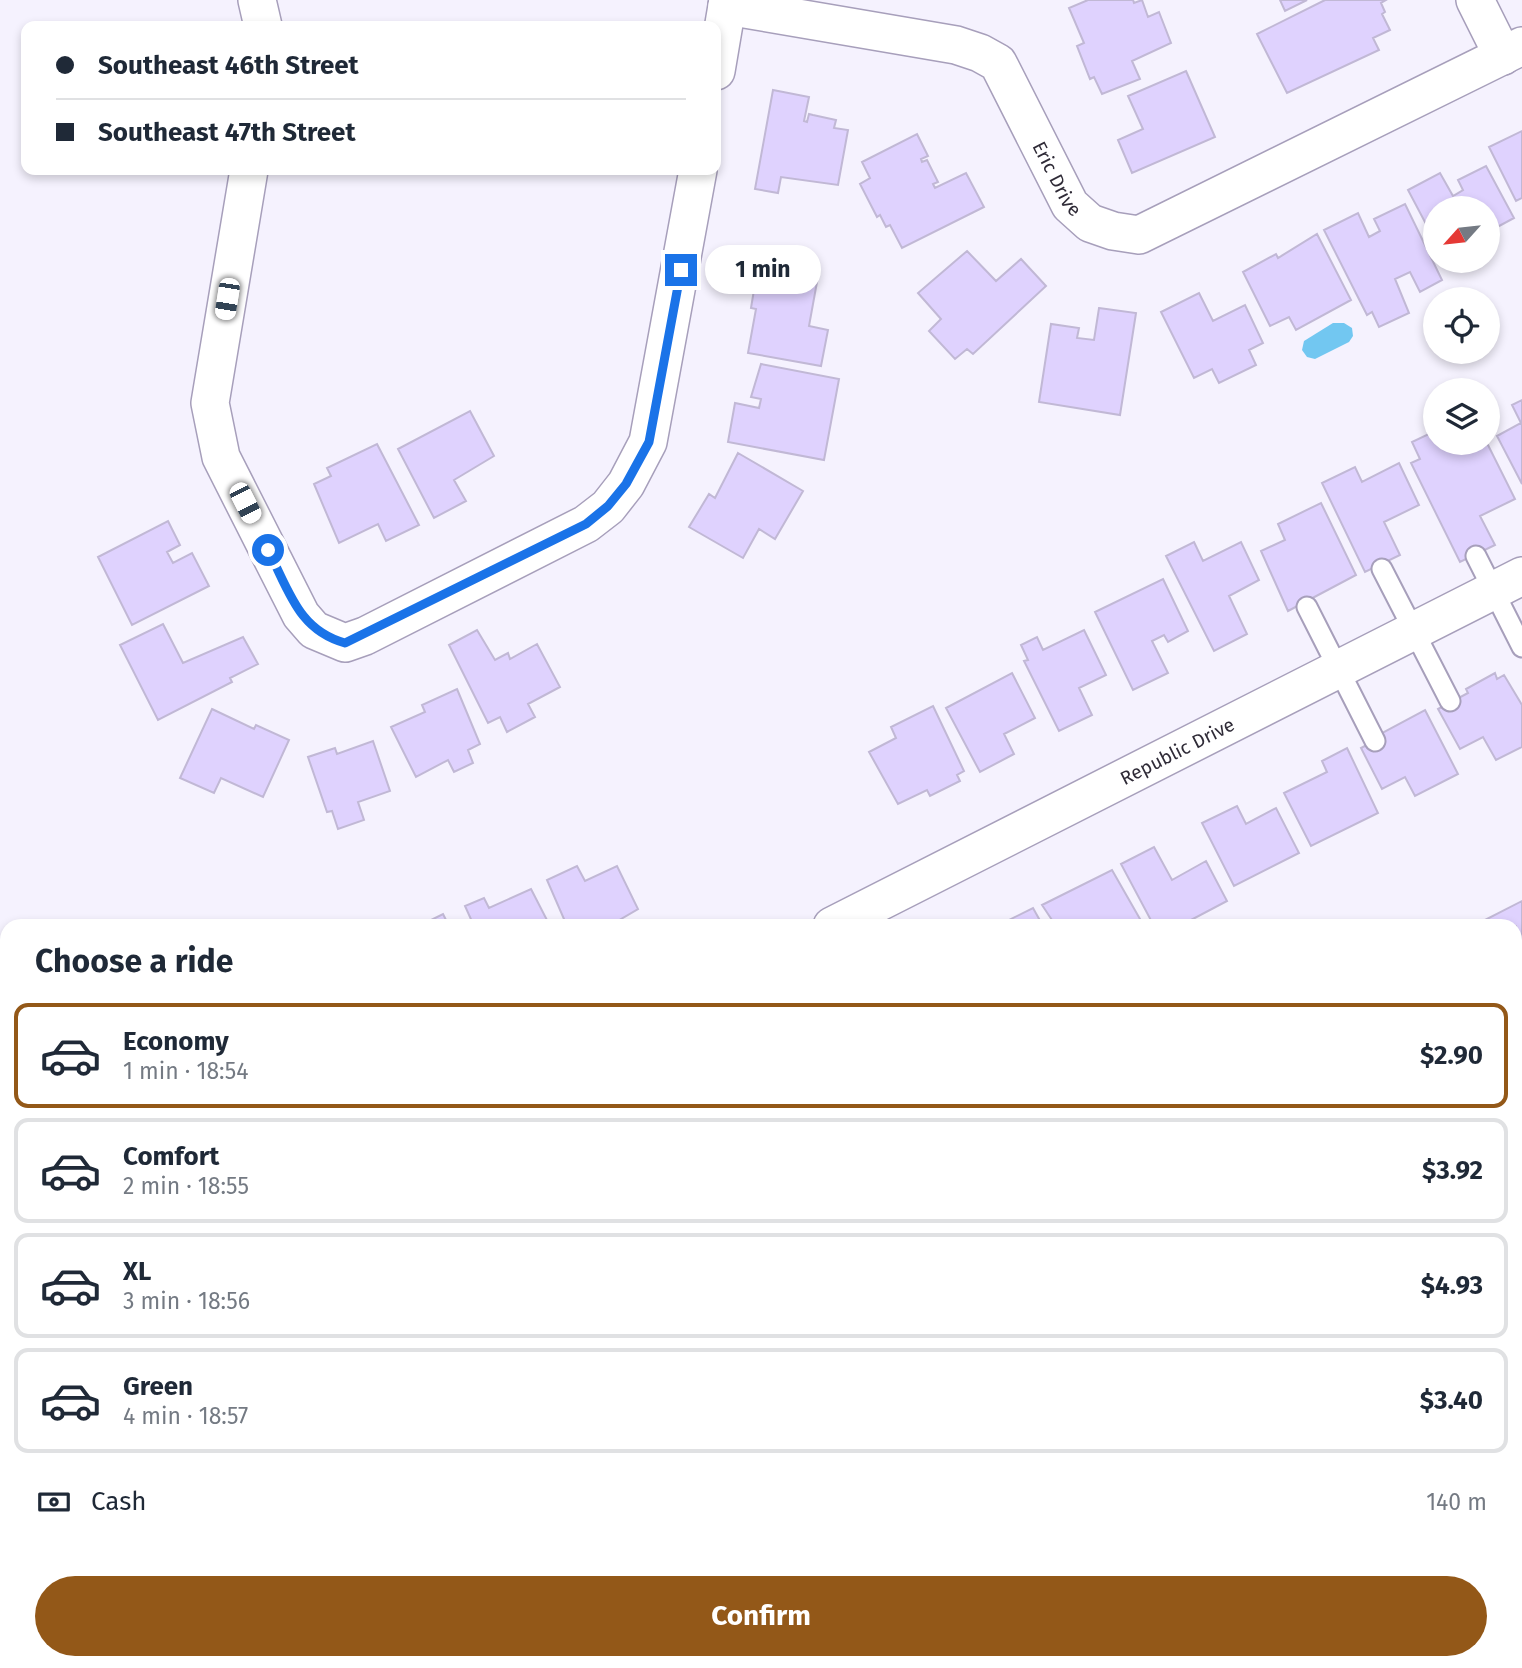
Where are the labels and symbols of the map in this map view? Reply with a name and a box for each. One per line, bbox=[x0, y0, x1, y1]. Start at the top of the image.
street label: Eric Drive bbox=[1028, 137, 1086, 221]
north arrow bbox=[1423, 196, 1500, 273]
callout: 1 min bbox=[706, 246, 821, 294]
route end bbox=[665, 254, 697, 286]
car bbox=[214, 277, 241, 321]
car bbox=[227, 480, 264, 526]
route start bbox=[252, 534, 284, 566]
street label: Republic Drive bbox=[1116, 712, 1238, 789]

